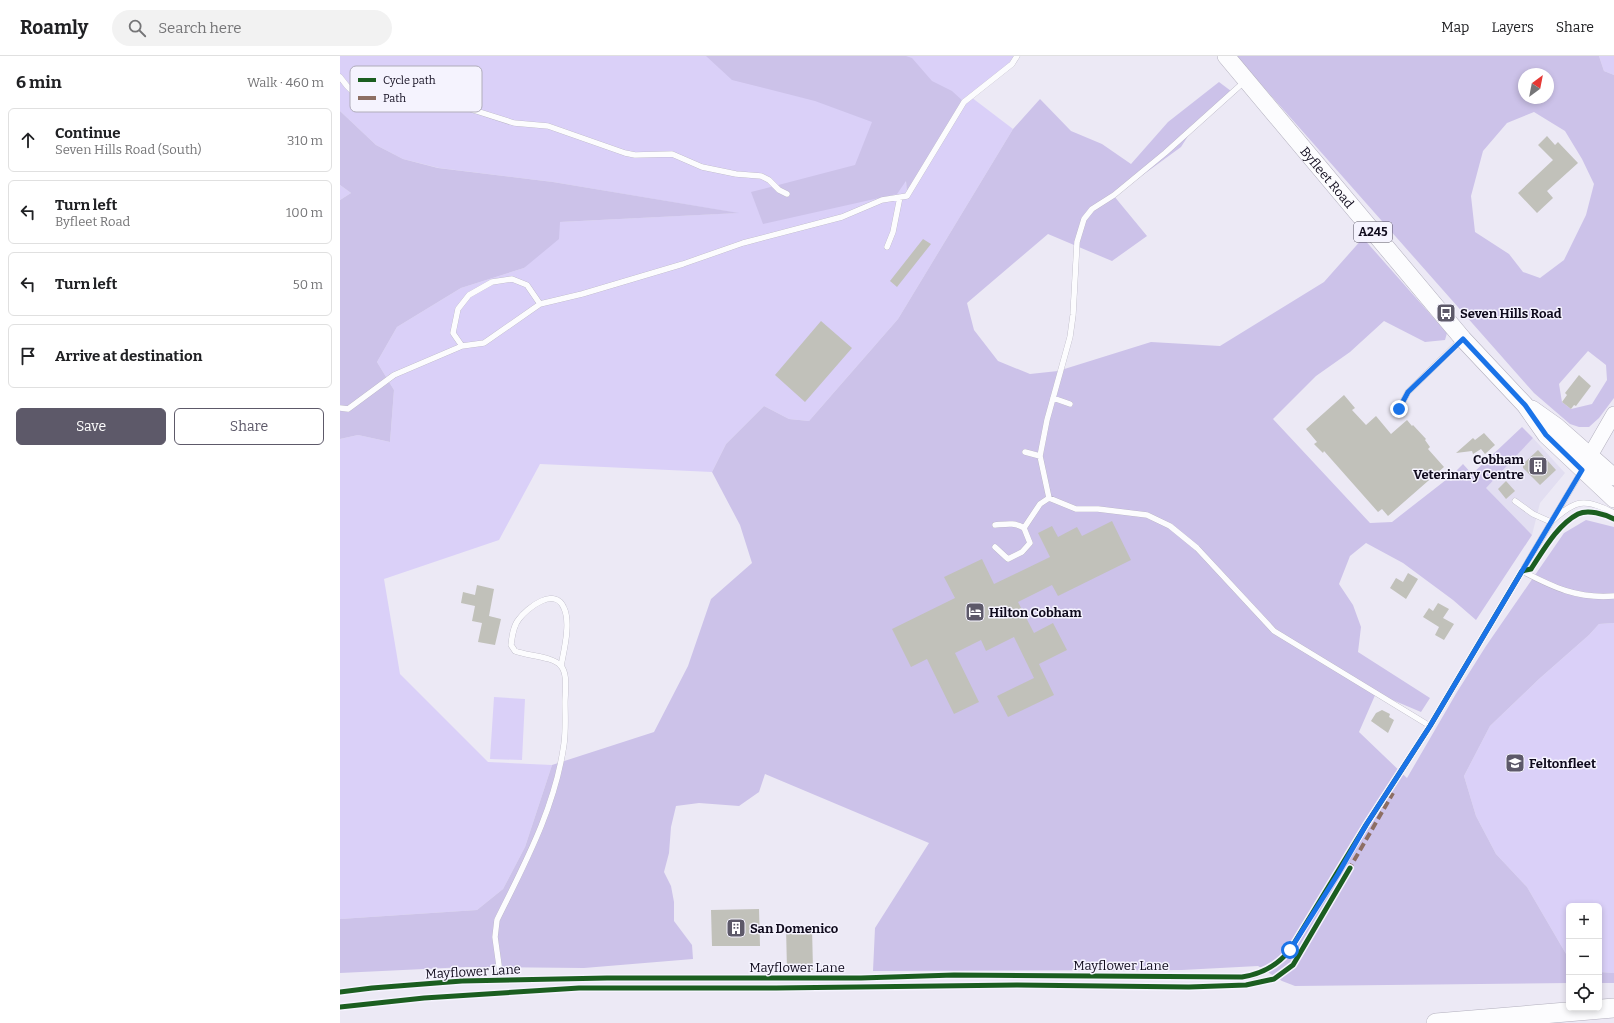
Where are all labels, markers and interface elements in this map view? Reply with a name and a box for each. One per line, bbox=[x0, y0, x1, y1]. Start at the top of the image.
search box bbox=[112, 10, 392, 46]
text: Roamly bbox=[20, 16, 88, 39]
icon: search bbox=[126, 17, 148, 39]
text: Search here bbox=[158, 19, 242, 37]
text: Map bbox=[1441, 19, 1469, 36]
text: Layers bbox=[1491, 19, 1534, 36]
text: Share bbox=[1556, 19, 1594, 36]
legend bbox=[350, 66, 482, 112]
north arrow bbox=[1518, 68, 1554, 104]
text: 6 min bbox=[16, 72, 62, 93]
text: Cycle path bbox=[383, 74, 436, 87]
text: Walk · 460 m bbox=[247, 75, 324, 90]
text: Path bbox=[383, 92, 406, 105]
text: Continue bbox=[55, 124, 121, 142]
icon: ahead bbox=[17, 129, 39, 151]
text: 310 m bbox=[287, 133, 323, 148]
text: Seven Hills Road (South) bbox=[55, 142, 202, 157]
street label: Byfleet Road bbox=[1297, 144, 1357, 211]
text: Turn left bbox=[55, 196, 117, 214]
icon: left bbox=[17, 201, 39, 223]
text: 100 m bbox=[286, 205, 323, 220]
text: Byfleet Road bbox=[55, 214, 130, 229]
road number: A245 bbox=[1354, 222, 1392, 242]
icon: left bbox=[17, 273, 39, 295]
text: Turn left bbox=[55, 275, 117, 293]
text: 50 m bbox=[293, 277, 323, 292]
bus stop icon: Seven Hills Road bbox=[1435, 302, 1457, 324]
place label: Seven Hills Road bbox=[1460, 306, 1562, 321]
icon: arrive bbox=[17, 345, 39, 367]
text: Arrive at destination bbox=[55, 347, 202, 365]
route end bbox=[1390, 400, 1408, 418]
button: Save bbox=[16, 408, 166, 445]
button: Share bbox=[174, 408, 324, 445]
place label: Cobham Veterinary Centre bbox=[1413, 452, 1525, 482]
building icon: Cobham Veterinary Centre bbox=[1527, 455, 1549, 477]
hotel icon: Hilton Cobham bbox=[964, 601, 986, 623]
place label: Hilton Cobham bbox=[989, 605, 1082, 620]
school or university icon: Feltonfleet bbox=[1504, 752, 1526, 774]
place label: Feltonfleet bbox=[1529, 756, 1596, 771]
map controls bbox=[1566, 903, 1602, 1011]
button: + bbox=[1566, 903, 1602, 939]
building icon: San Domenico bbox=[725, 917, 747, 939]
place label: San Domenico bbox=[750, 921, 839, 936]
button: − bbox=[1566, 939, 1602, 975]
route start bbox=[1281, 941, 1299, 959]
street label: Mayflower Lane bbox=[1073, 958, 1169, 973]
street label: Mayflower Lane bbox=[749, 960, 845, 975]
street label: Mayflower Lane bbox=[425, 962, 521, 981]
button: locate bbox=[1566, 975, 1602, 1011]

